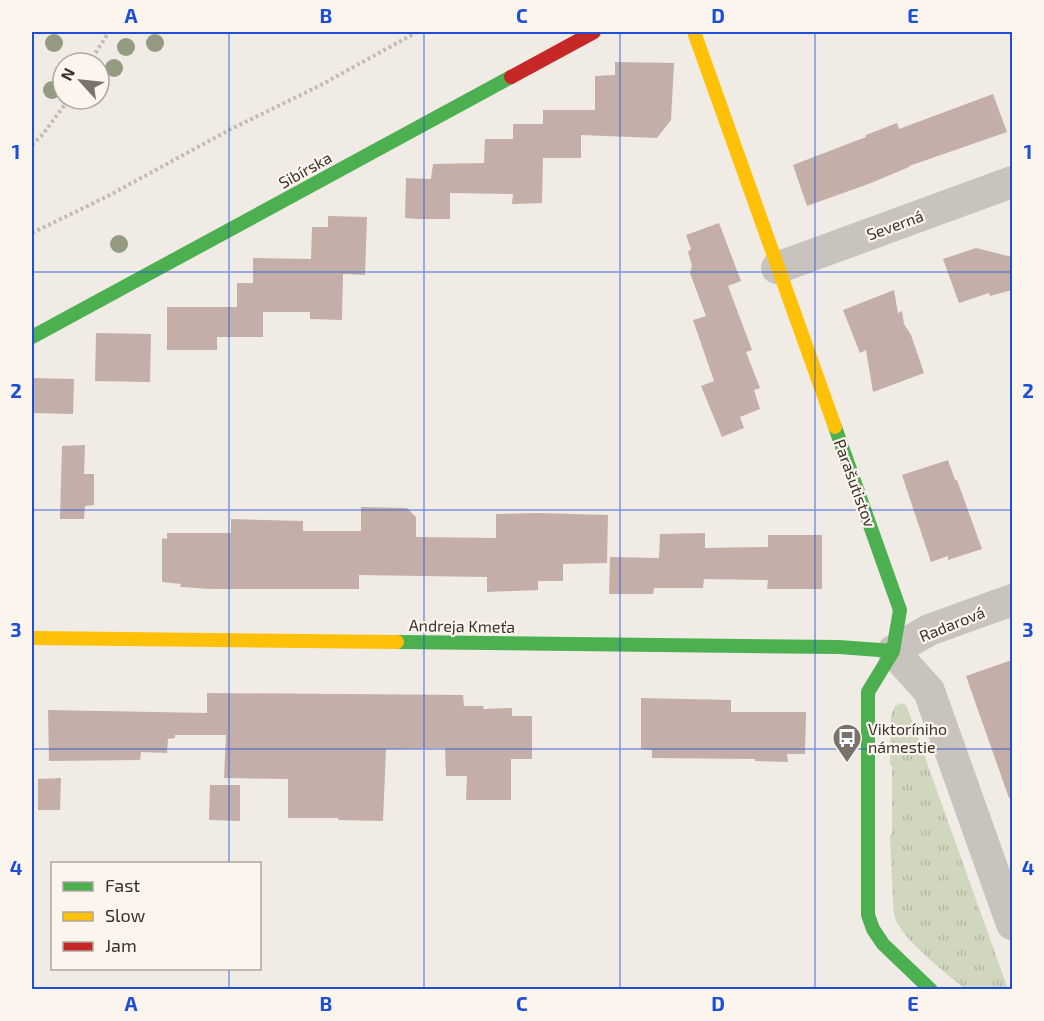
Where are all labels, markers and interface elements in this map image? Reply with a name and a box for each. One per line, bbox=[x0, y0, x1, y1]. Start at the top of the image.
text: A bbox=[124, 3, 138, 27]
text: B bbox=[320, 3, 332, 27]
text: C bbox=[516, 3, 528, 27]
text: D bbox=[711, 3, 725, 27]
text: E bbox=[907, 3, 919, 27]
north arrow bbox=[51, 51, 111, 111]
text: N bbox=[56, 64, 78, 83]
text: 1 bbox=[12, 139, 20, 163]
text: 1 bbox=[1024, 139, 1032, 163]
street label: Sibírska bbox=[275, 147, 335, 192]
street label: Severná bbox=[864, 206, 926, 244]
text: 2 bbox=[10, 378, 22, 402]
text: 2 bbox=[1022, 378, 1034, 402]
street label: Parašutistov bbox=[831, 436, 880, 530]
street label: Radarová bbox=[916, 602, 987, 645]
street label: Andreja Kmeťa bbox=[409, 615, 515, 637]
text: 3 bbox=[10, 617, 22, 641]
text: 3 bbox=[1022, 617, 1034, 641]
place label: Viktoríniho námestie bbox=[868, 719, 947, 756]
bus stop icon: Viktoríniho námestie bbox=[831, 722, 863, 764]
text: 4 bbox=[10, 855, 23, 879]
text: 4 bbox=[1022, 855, 1035, 879]
legend bbox=[51, 862, 261, 970]
text: Fast bbox=[105, 874, 140, 896]
text: Slow bbox=[105, 904, 146, 926]
text: Jam bbox=[105, 934, 137, 956]
text: A bbox=[124, 991, 138, 1015]
text: B bbox=[320, 991, 332, 1015]
text: C bbox=[516, 991, 528, 1015]
text: D bbox=[711, 991, 725, 1015]
text: E bbox=[907, 991, 919, 1015]

